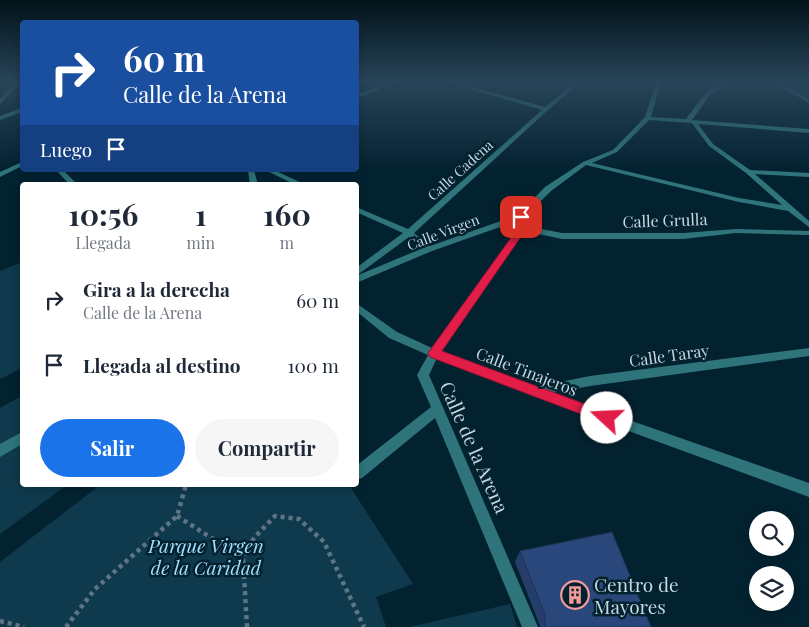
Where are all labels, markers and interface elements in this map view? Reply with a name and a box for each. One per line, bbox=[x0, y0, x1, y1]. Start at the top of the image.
text: 60 m bbox=[123, 34, 205, 81]
icon: right bbox=[40, 40, 105, 105]
text: Calle de la Arena bbox=[123, 79, 287, 109]
icon: arrive bbox=[102, 135, 130, 163]
street label: Calle Cadena bbox=[423, 135, 497, 205]
text: Luego bbox=[40, 136, 92, 162]
text: 10:56 bbox=[68, 194, 138, 234]
text: 1 bbox=[195, 194, 206, 234]
text: 160 bbox=[263, 194, 311, 234]
pin bbox=[500, 196, 542, 238]
icon: arrive bbox=[507, 203, 535, 231]
street label: Calle Grulla bbox=[622, 208, 708, 232]
street label: Calle Virgen bbox=[404, 209, 482, 254]
text: Llegada bbox=[76, 232, 131, 253]
text: min bbox=[186, 232, 215, 253]
text: m bbox=[280, 232, 294, 253]
text: Gira a la derecha bbox=[83, 276, 230, 302]
icon: right bbox=[40, 286, 68, 314]
text: 60 m bbox=[296, 287, 339, 313]
text: Calle de la Arena bbox=[83, 302, 202, 323]
street label: Calle Taray bbox=[628, 339, 710, 371]
street label: Calle Tinajeros bbox=[473, 342, 581, 400]
icon: arrive bbox=[40, 351, 68, 379]
text: Llegada al destino bbox=[83, 352, 241, 378]
text: 100 m bbox=[288, 352, 339, 378]
street label: Calle de la Arena bbox=[434, 377, 516, 517]
position arrow bbox=[580, 391, 632, 443]
button: Salir bbox=[40, 419, 185, 477]
button: Compartir bbox=[195, 419, 339, 477]
map controls bbox=[749, 511, 794, 611]
button: search bbox=[749, 511, 794, 556]
park label: Parque Virgen de la Caridad bbox=[147, 532, 264, 580]
button: layers bbox=[749, 566, 794, 611]
place label: Centro de Mayores bbox=[594, 571, 679, 619]
building icon: Centro de Mayores bbox=[560, 580, 590, 610]

